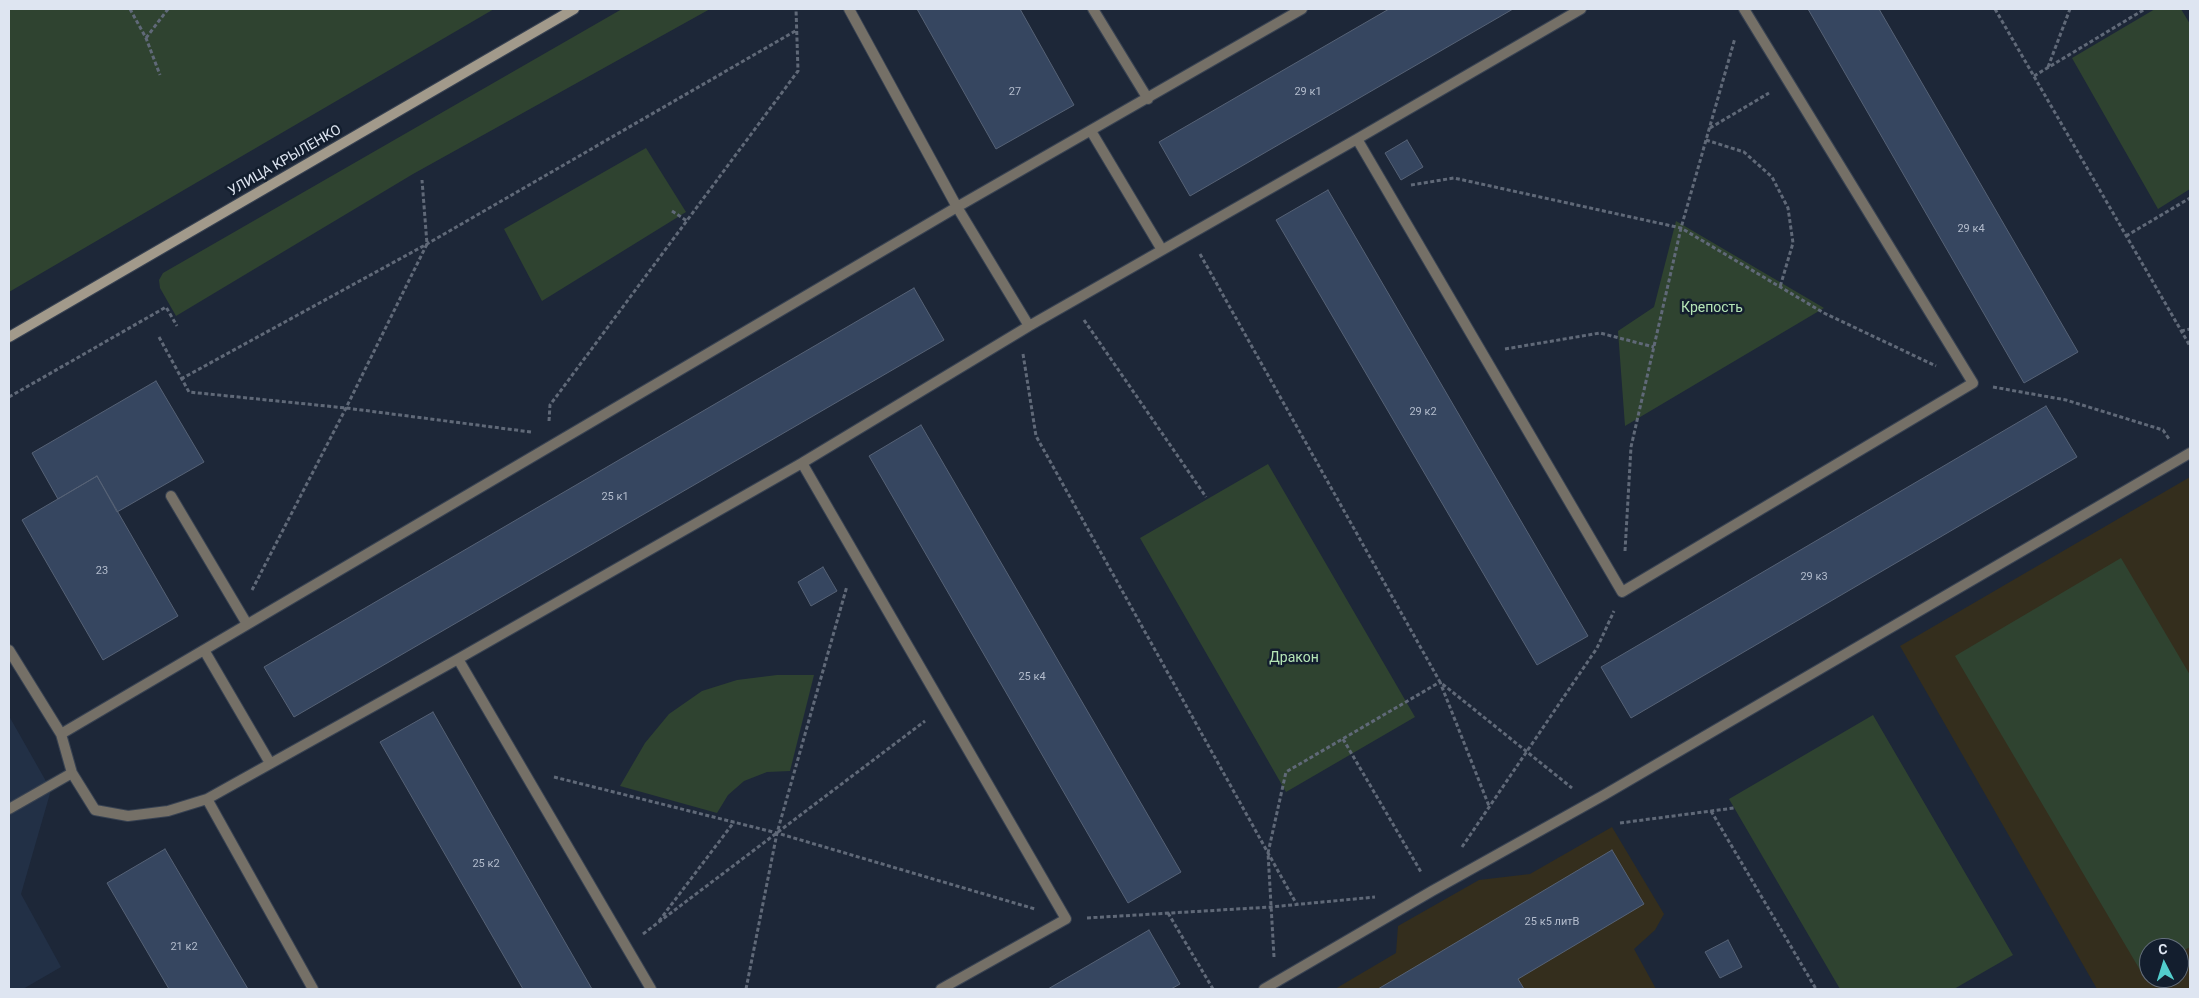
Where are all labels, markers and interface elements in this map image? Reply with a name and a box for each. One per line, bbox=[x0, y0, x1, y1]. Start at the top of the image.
house number: 27 bbox=[1009, 85, 1021, 99]
house number: 29 к1 bbox=[1294, 85, 1322, 99]
street label: УЛИЦА КРЫЛЕНКО bbox=[226, 122, 344, 200]
house number: 29 к4 bbox=[1957, 222, 1985, 236]
park label: Крепость bbox=[1681, 300, 1743, 316]
house number: 29 к2 bbox=[1409, 405, 1437, 419]
house number: 25 к1 bbox=[601, 490, 629, 504]
house number: 23 bbox=[96, 564, 108, 578]
house number: 29 к3 bbox=[1800, 570, 1828, 584]
park label: Дракон bbox=[1269, 650, 1319, 666]
house number: 25 к4 bbox=[1018, 670, 1046, 684]
house number: 25 к2 bbox=[472, 857, 500, 871]
house number: 25 к5 литВ bbox=[1525, 915, 1579, 929]
north arrow bbox=[2139, 938, 2189, 988]
house number: 21 к2 bbox=[170, 940, 198, 954]
text: С bbox=[2158, 941, 2168, 957]

